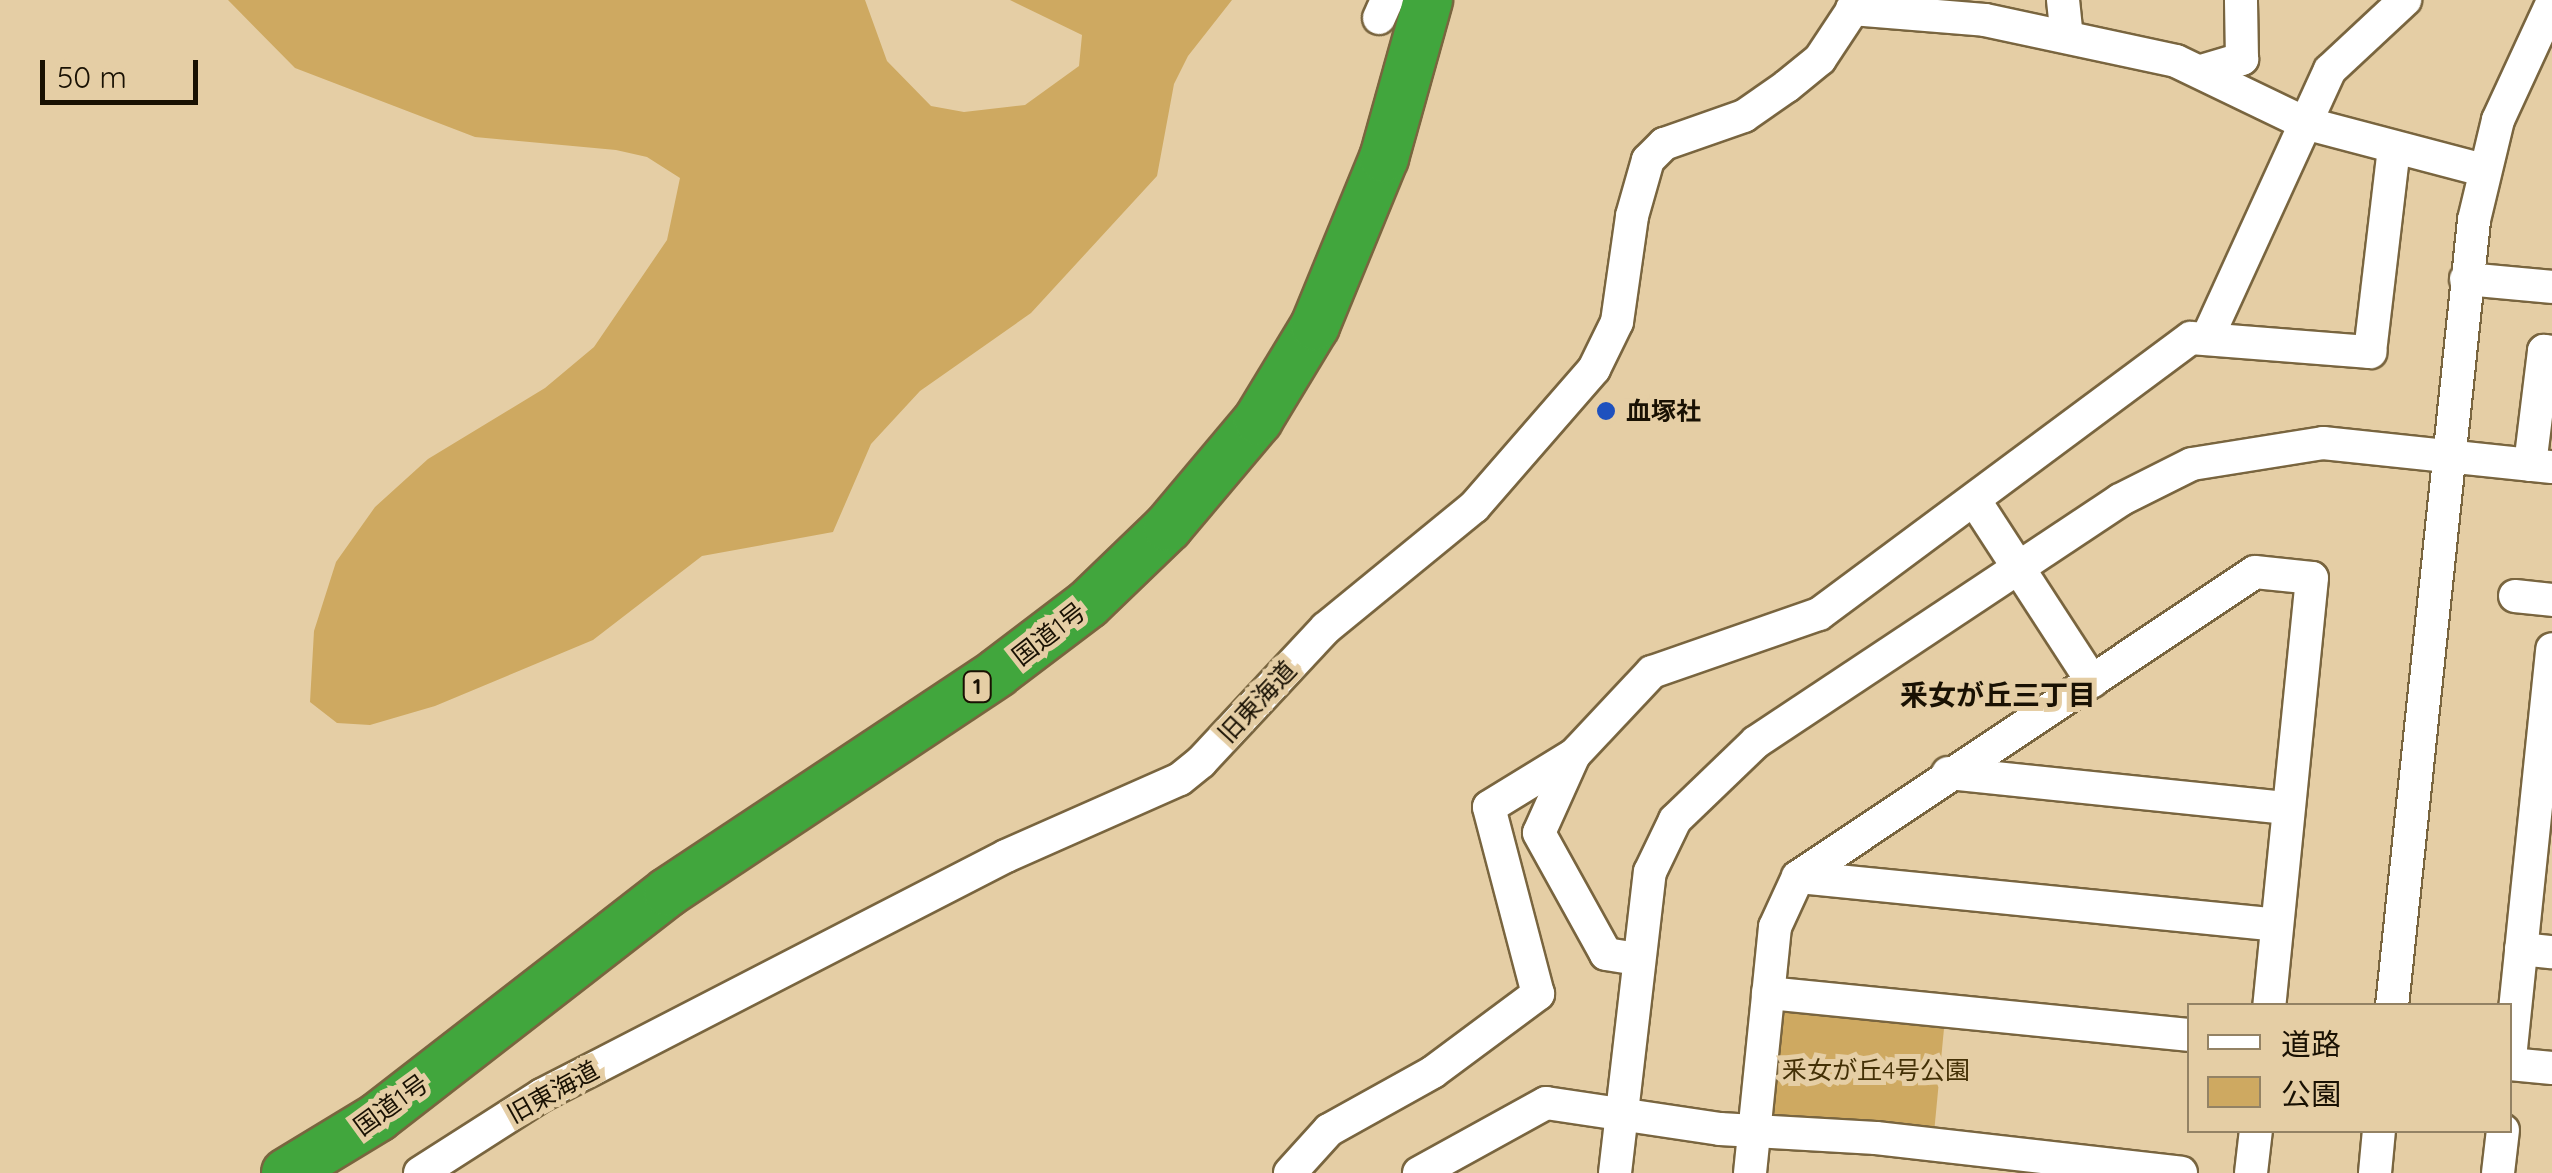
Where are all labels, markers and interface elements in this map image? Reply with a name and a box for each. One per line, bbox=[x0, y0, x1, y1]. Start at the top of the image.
scale bar bbox=[45, 40, 202, 102]
text: 50 m bbox=[57, 58, 127, 96]
place label: 血塚社 bbox=[1626, 396, 1701, 426]
marker: 血塚社 bbox=[1595, 400, 1617, 422]
street label: 国道1号 bbox=[1007, 596, 1091, 672]
street label: 旧東海道 bbox=[1212, 655, 1302, 749]
road number: 1 bbox=[962, 670, 992, 704]
district label: 釆女が丘三丁目 bbox=[1900, 678, 2096, 712]
legend bbox=[2187, 1003, 2512, 1133]
text: 道路 bbox=[2281, 1025, 2341, 1063]
street label: 旧東海道 bbox=[502, 1055, 604, 1129]
park label: 釆女が丘4号公園 bbox=[1782, 1055, 1970, 1085]
street label: 国道1号 bbox=[348, 1068, 434, 1142]
text: 公園 bbox=[2281, 1075, 2341, 1113]

